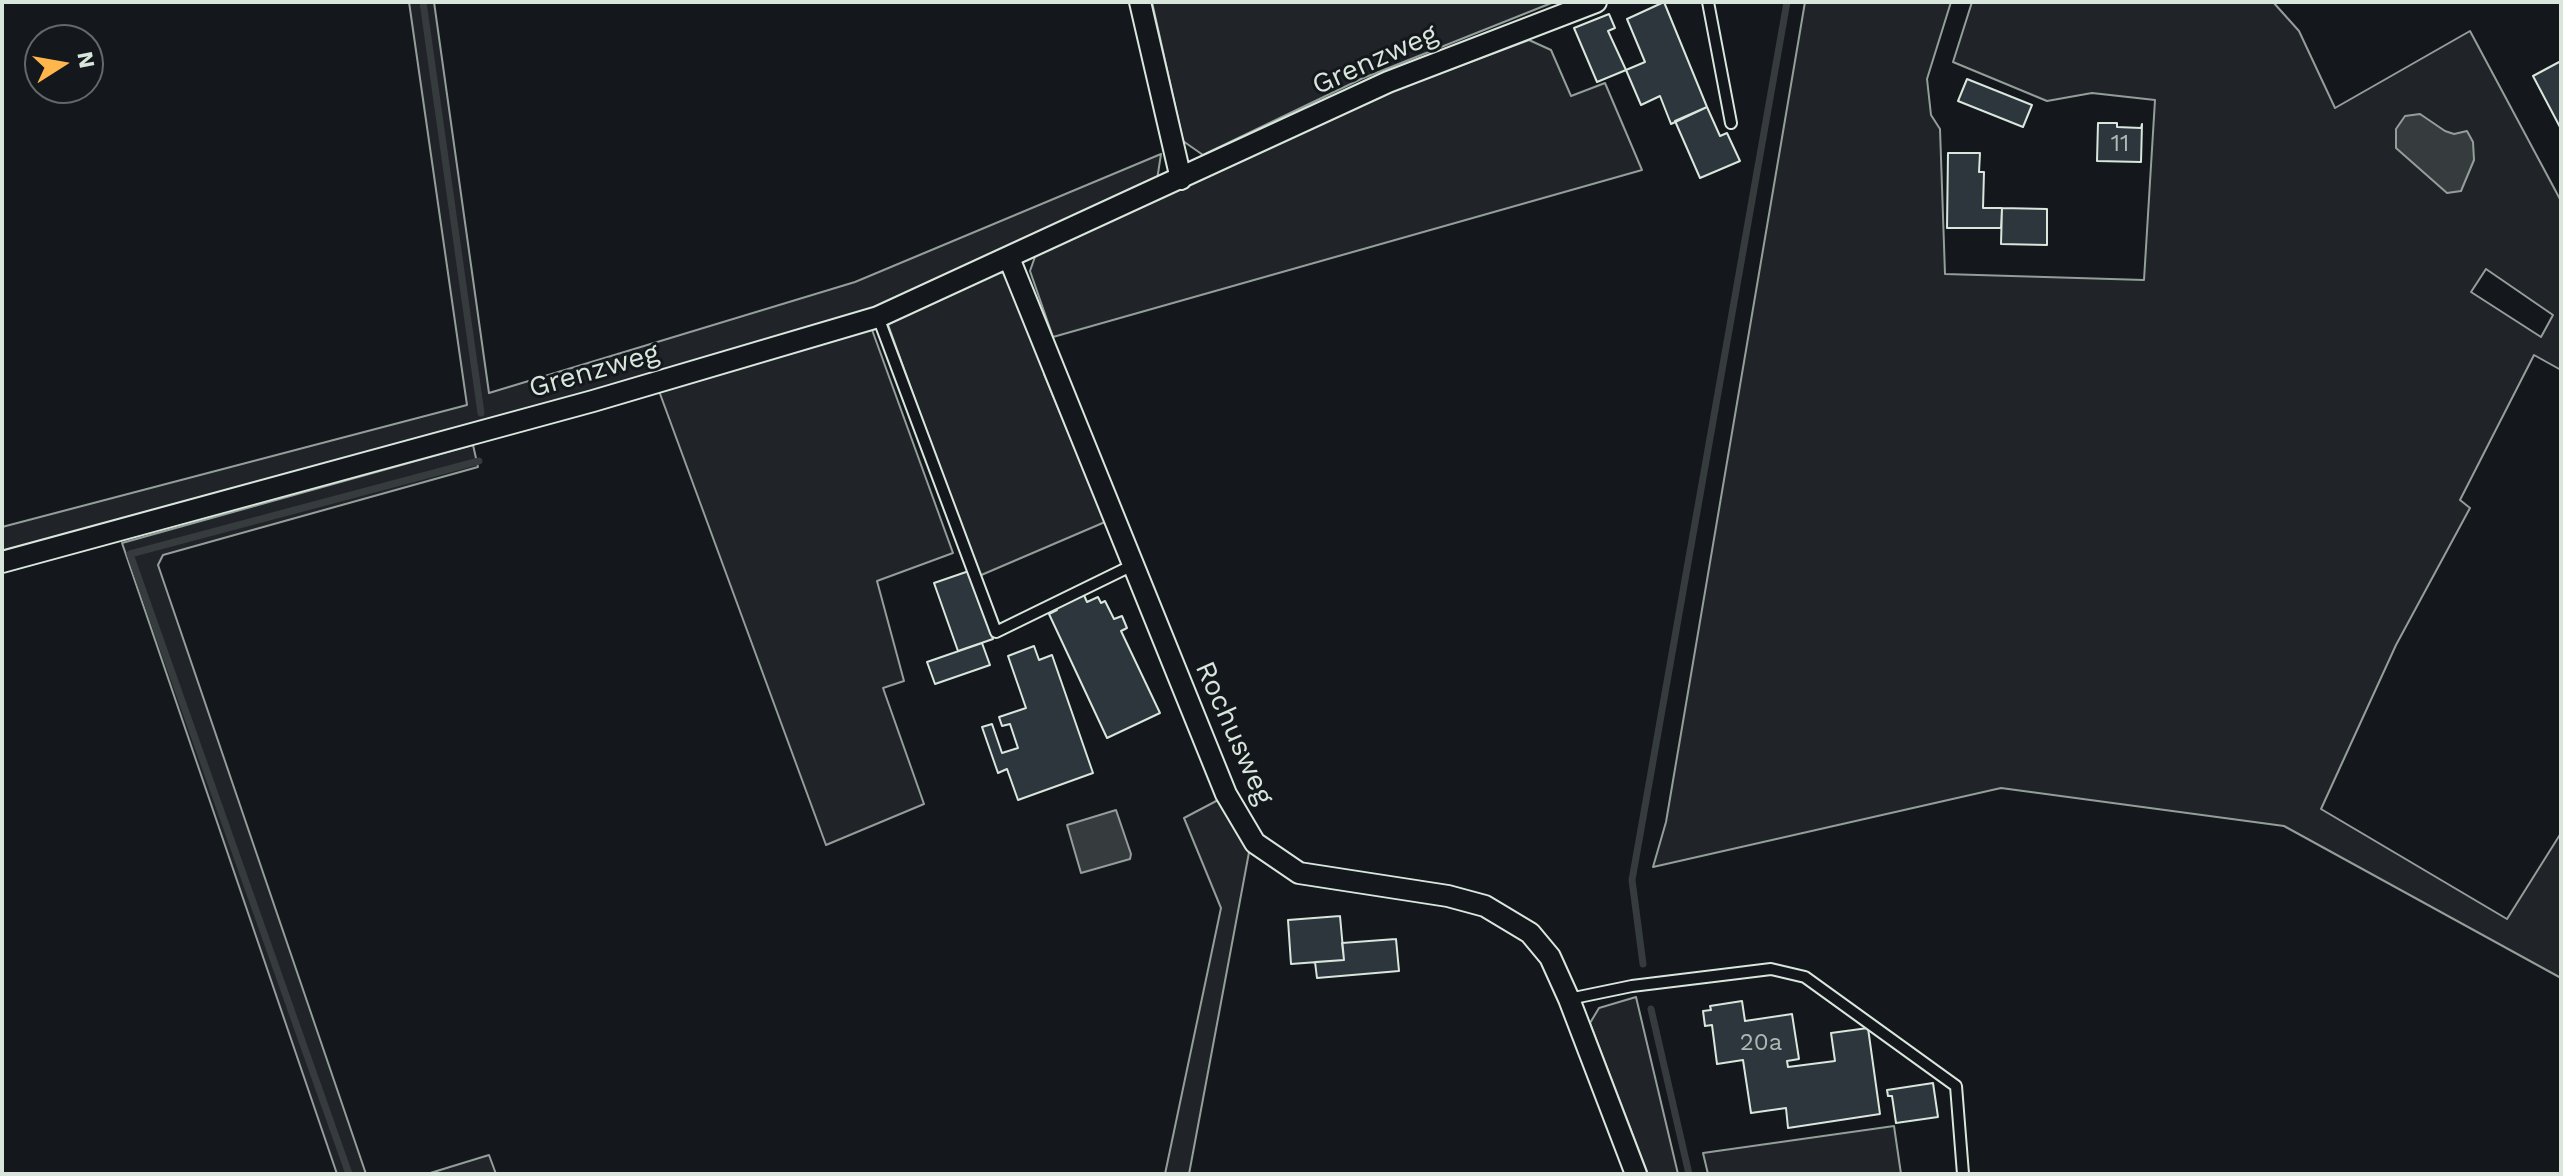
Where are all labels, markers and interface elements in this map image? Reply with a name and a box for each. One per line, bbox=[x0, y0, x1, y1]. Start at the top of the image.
street label: Grenzweg bbox=[1307, 17, 1443, 103]
north arrow bbox=[24, 24, 104, 104]
text: N bbox=[72, 49, 100, 70]
house number: 11 bbox=[2111, 130, 2129, 158]
street label: Grenzweg bbox=[525, 336, 663, 406]
street label: Rochusweg bbox=[1188, 656, 1280, 810]
house number: 20a bbox=[1740, 1029, 1782, 1057]

